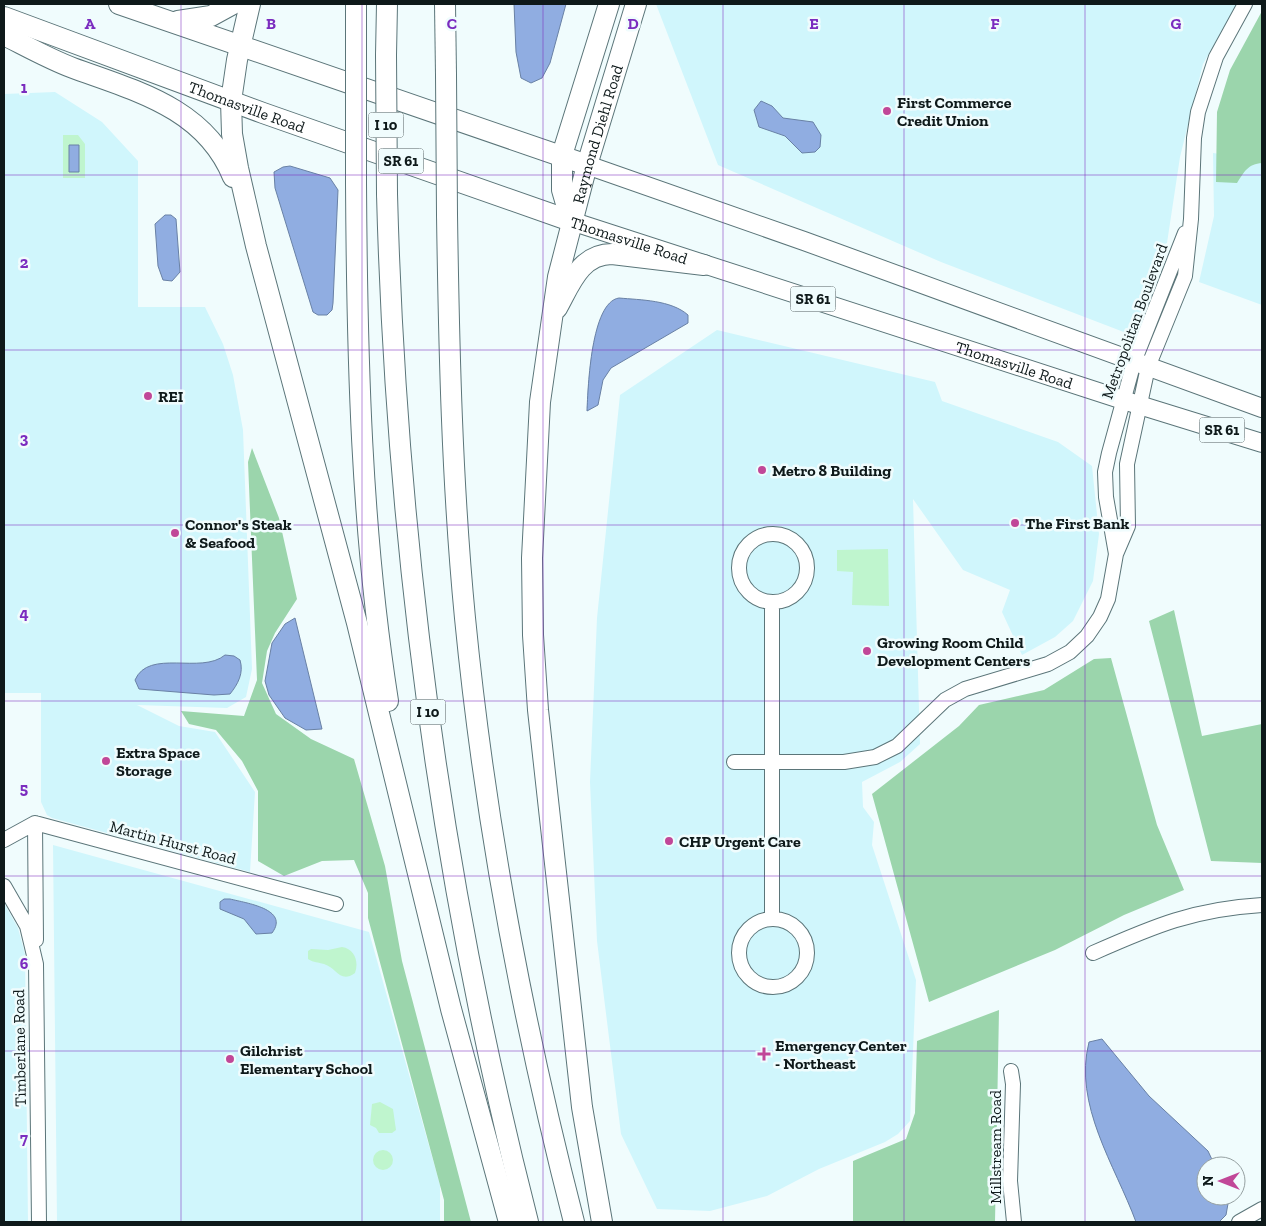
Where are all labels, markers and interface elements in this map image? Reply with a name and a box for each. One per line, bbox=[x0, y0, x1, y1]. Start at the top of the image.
text: A bbox=[85, 14, 96, 33]
text: B bbox=[266, 14, 276, 33]
text: C bbox=[447, 14, 457, 33]
text: D bbox=[627, 14, 639, 33]
text: E bbox=[809, 14, 819, 33]
text: F bbox=[990, 14, 1000, 33]
text: G bbox=[1171, 14, 1182, 33]
street label: Raymond Diehl Road bbox=[568, 62, 627, 206]
street label: Thomasville Road bbox=[186, 77, 308, 137]
text: 1 bbox=[21, 78, 28, 97]
place label: First Commerce Credit Union bbox=[897, 93, 1012, 130]
marker: First Commerce Credit Union bbox=[881, 105, 893, 117]
road number: I 10 bbox=[368, 112, 404, 138]
road number: SR 61 bbox=[378, 148, 424, 174]
street label: Thomasville Road bbox=[568, 212, 690, 268]
street label: Metropolitan Boulevard bbox=[1097, 241, 1172, 402]
text: 2 bbox=[20, 253, 29, 272]
road number: SR 61 bbox=[790, 286, 836, 312]
street label: Thomasville Road bbox=[953, 337, 1075, 393]
place label: REI bbox=[158, 387, 184, 406]
marker: REI bbox=[142, 390, 154, 402]
road number: SR 61 bbox=[1200, 418, 1244, 442]
text: 3 bbox=[20, 429, 29, 448]
place label: Metro 8 Building bbox=[772, 461, 891, 480]
marker: Metro 8 Building bbox=[756, 464, 768, 476]
place label: The First Bank bbox=[1025, 514, 1130, 533]
place label: Connor's Steak & Seafood bbox=[185, 515, 292, 552]
marker: The First Bank bbox=[1009, 517, 1021, 529]
marker: Connor's Steak & Seafood bbox=[169, 527, 181, 539]
text: 4 bbox=[19, 604, 29, 623]
place label: Growing Room Child Development Centers bbox=[877, 633, 1030, 670]
marker: Growing Room Child Development Centers bbox=[861, 645, 873, 657]
road number: I 10 bbox=[410, 700, 446, 724]
place label: Extra Space Storage bbox=[116, 743, 200, 780]
marker: Extra Space Storage bbox=[100, 755, 112, 767]
text: 5 bbox=[20, 779, 28, 798]
street label: Martin Hurst Road bbox=[108, 816, 238, 869]
place label: CHP Urgent Care bbox=[679, 832, 801, 851]
marker: CHP Urgent Care bbox=[663, 835, 675, 847]
text: 6 bbox=[20, 954, 29, 973]
street label: Timberlane Road bbox=[9, 989, 30, 1107]
place label: Emergency Center - Northeast bbox=[775, 1036, 907, 1073]
place label: Gilchrist Elementary School bbox=[240, 1041, 373, 1078]
marker: Emergency Center - Northeast bbox=[757, 1047, 771, 1061]
marker: Gilchrist Elementary School bbox=[224, 1053, 236, 1065]
street label: Millstream Road bbox=[986, 1090, 1005, 1204]
text: 7 bbox=[20, 1129, 28, 1148]
north arrow bbox=[1196, 1156, 1246, 1206]
text: N bbox=[1200, 1175, 1217, 1186]

